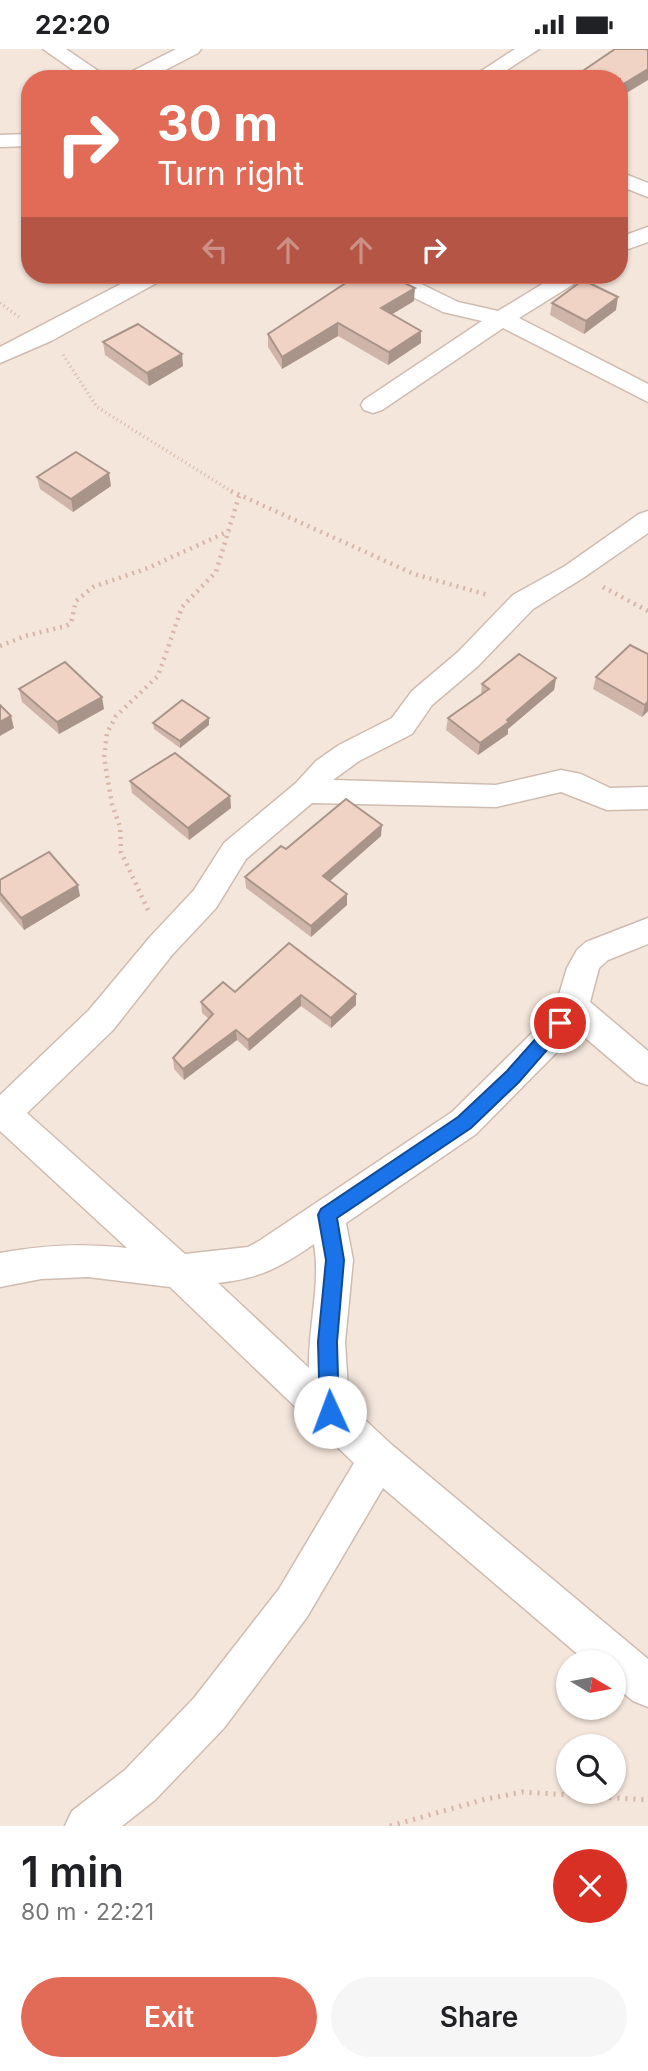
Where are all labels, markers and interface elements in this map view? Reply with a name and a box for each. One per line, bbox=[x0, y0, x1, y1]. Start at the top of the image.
text: 22:20 bbox=[35, 9, 110, 40]
text: 30 m bbox=[157, 94, 278, 153]
icon: right bbox=[42, 98, 133, 189]
text: Turn right bbox=[157, 154, 304, 193]
icon: left bbox=[196, 231, 234, 269]
icon: ahead bbox=[269, 231, 307, 269]
icon: ahead bbox=[342, 231, 380, 269]
icon: right bbox=[415, 231, 453, 269]
pin bbox=[530, 993, 590, 1053]
icon: arrive bbox=[541, 1004, 579, 1042]
position arrow bbox=[293, 1375, 367, 1449]
north arrow bbox=[556, 1650, 626, 1720]
map controls bbox=[556, 1650, 626, 1804]
button: search bbox=[556, 1734, 626, 1804]
text: 1 min bbox=[21, 1846, 124, 1897]
button: close bbox=[553, 1849, 627, 1923]
text: 80 m · 22:21 bbox=[21, 1898, 154, 1926]
button: Exit bbox=[21, 1977, 317, 2057]
button: Share bbox=[331, 1977, 627, 2057]

